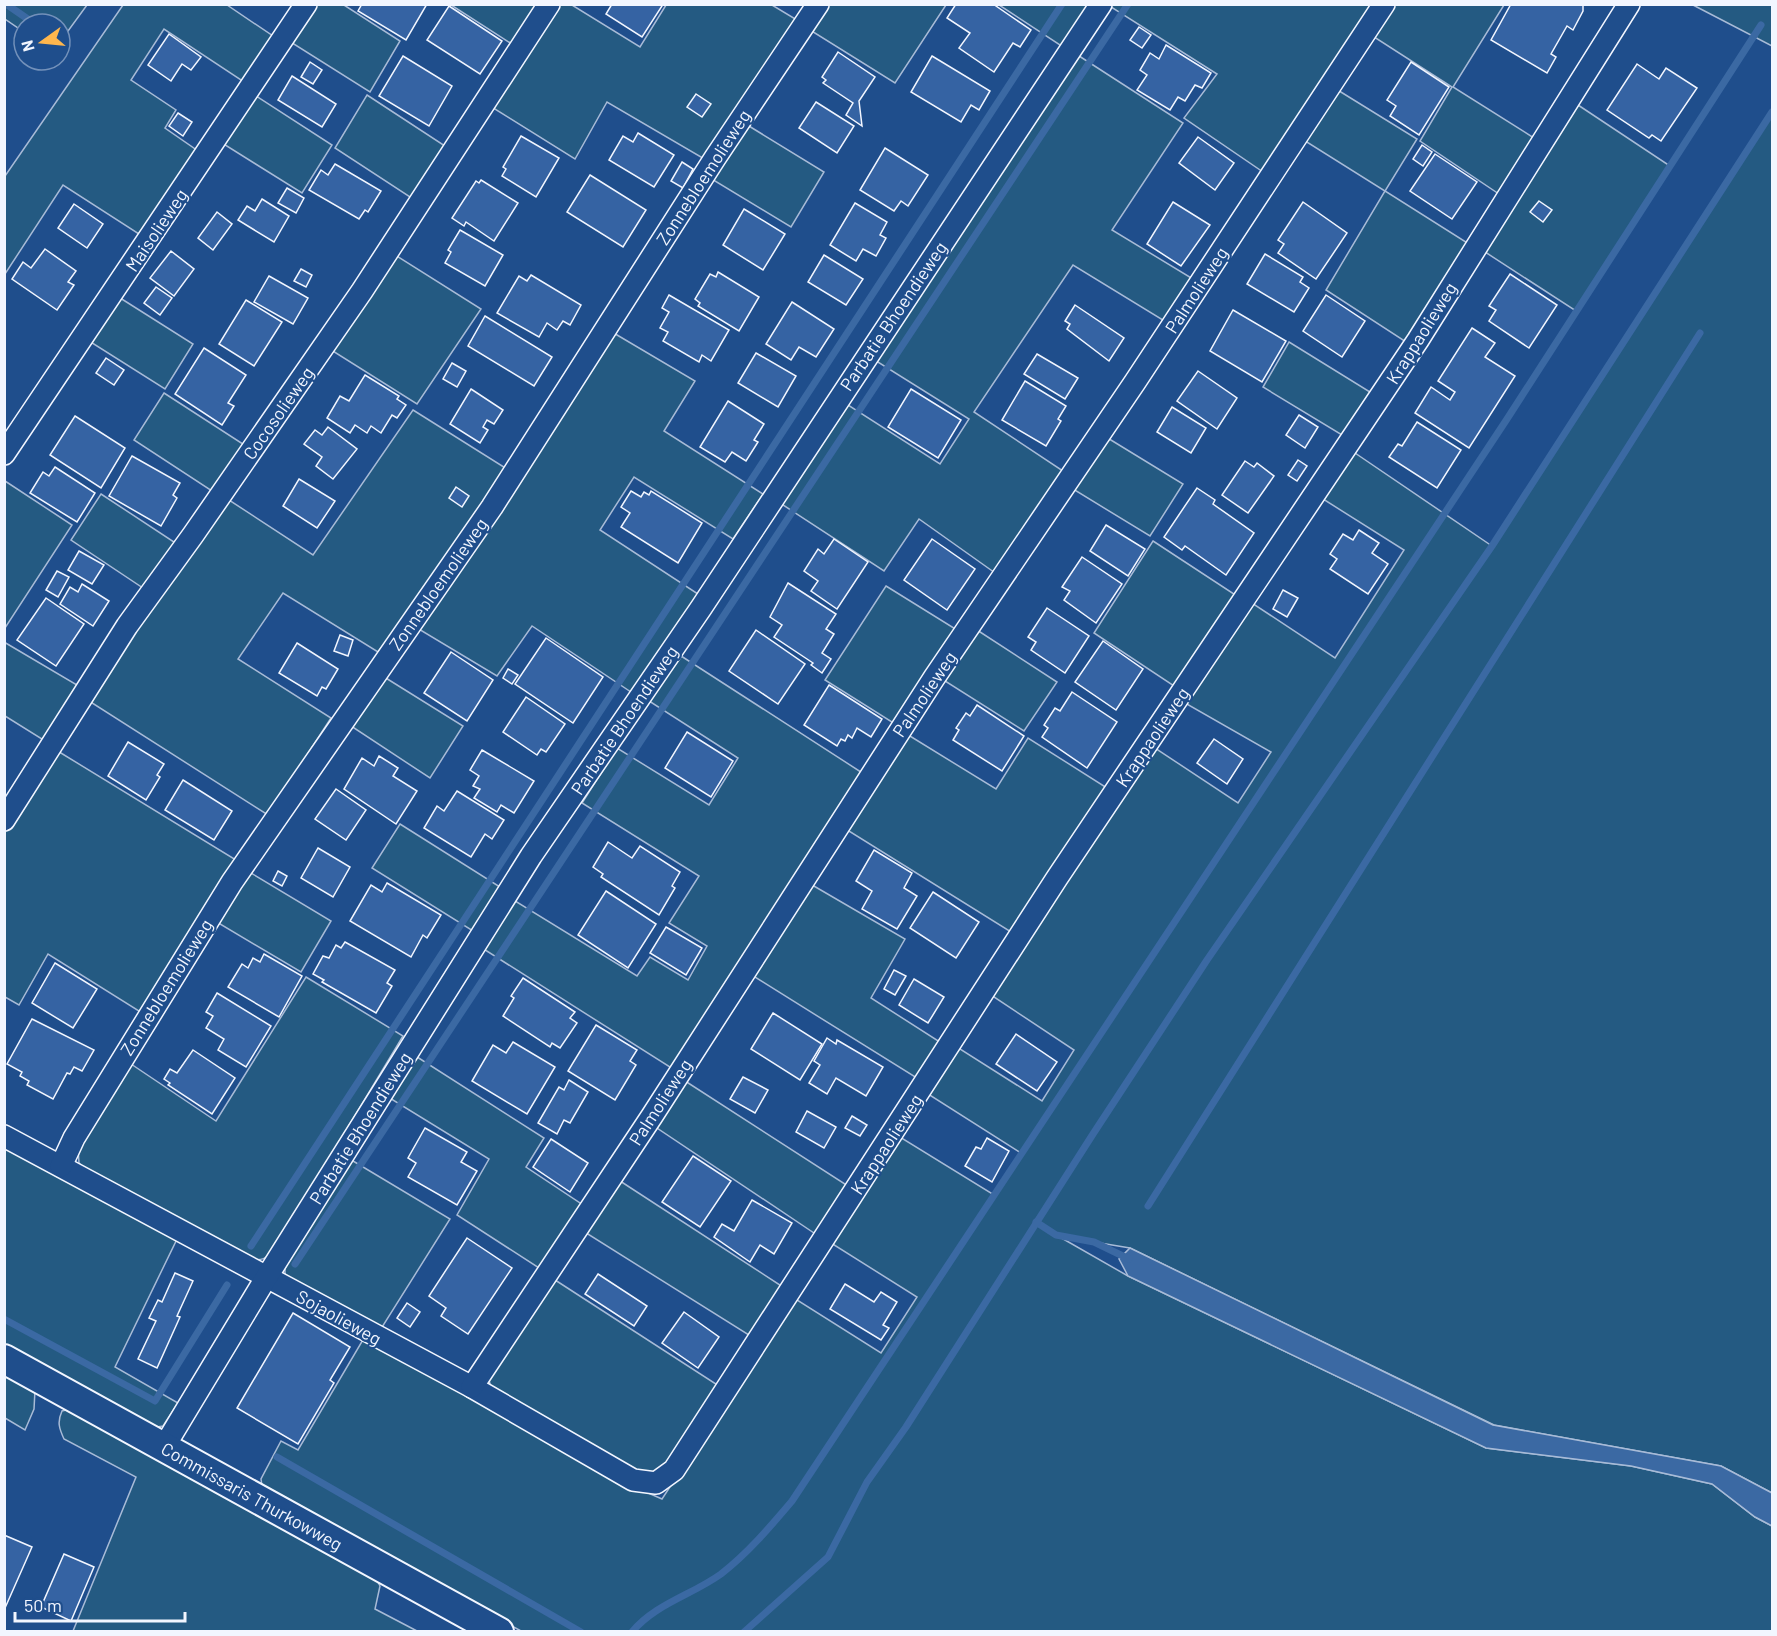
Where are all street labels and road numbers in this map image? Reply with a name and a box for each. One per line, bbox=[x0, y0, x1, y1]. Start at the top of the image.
street label: Zonnebloemolieweg bbox=[651, 105, 755, 249]
street label: Maisolieweg bbox=[120, 184, 192, 276]
street label: Parbatie Bhoendieweg bbox=[835, 237, 951, 395]
street label: Palmolieweg bbox=[1160, 243, 1232, 337]
street label: Krappaolieweg bbox=[1381, 278, 1461, 388]
street label: Cocosolieweg bbox=[238, 362, 318, 464]
street label: Zonnebloemolieweg bbox=[384, 514, 492, 654]
street label: Parbatie Bhoendieweg bbox=[566, 641, 682, 799]
street label: Palmolieweg bbox=[887, 647, 961, 741]
street label: Krappaolieweg bbox=[1111, 683, 1193, 791]
street label: Zonnebloemolieweg bbox=[115, 915, 217, 1059]
street label: Parbatie Bhoendieweg bbox=[304, 1048, 416, 1208]
street label: Palmolieweg bbox=[624, 1055, 696, 1149]
street label: Krappaolieweg bbox=[845, 1090, 927, 1198]
street label: Sojaolieweg bbox=[293, 1285, 385, 1349]
street label: Commissaris Thurkowweg bbox=[158, 1437, 346, 1555]

